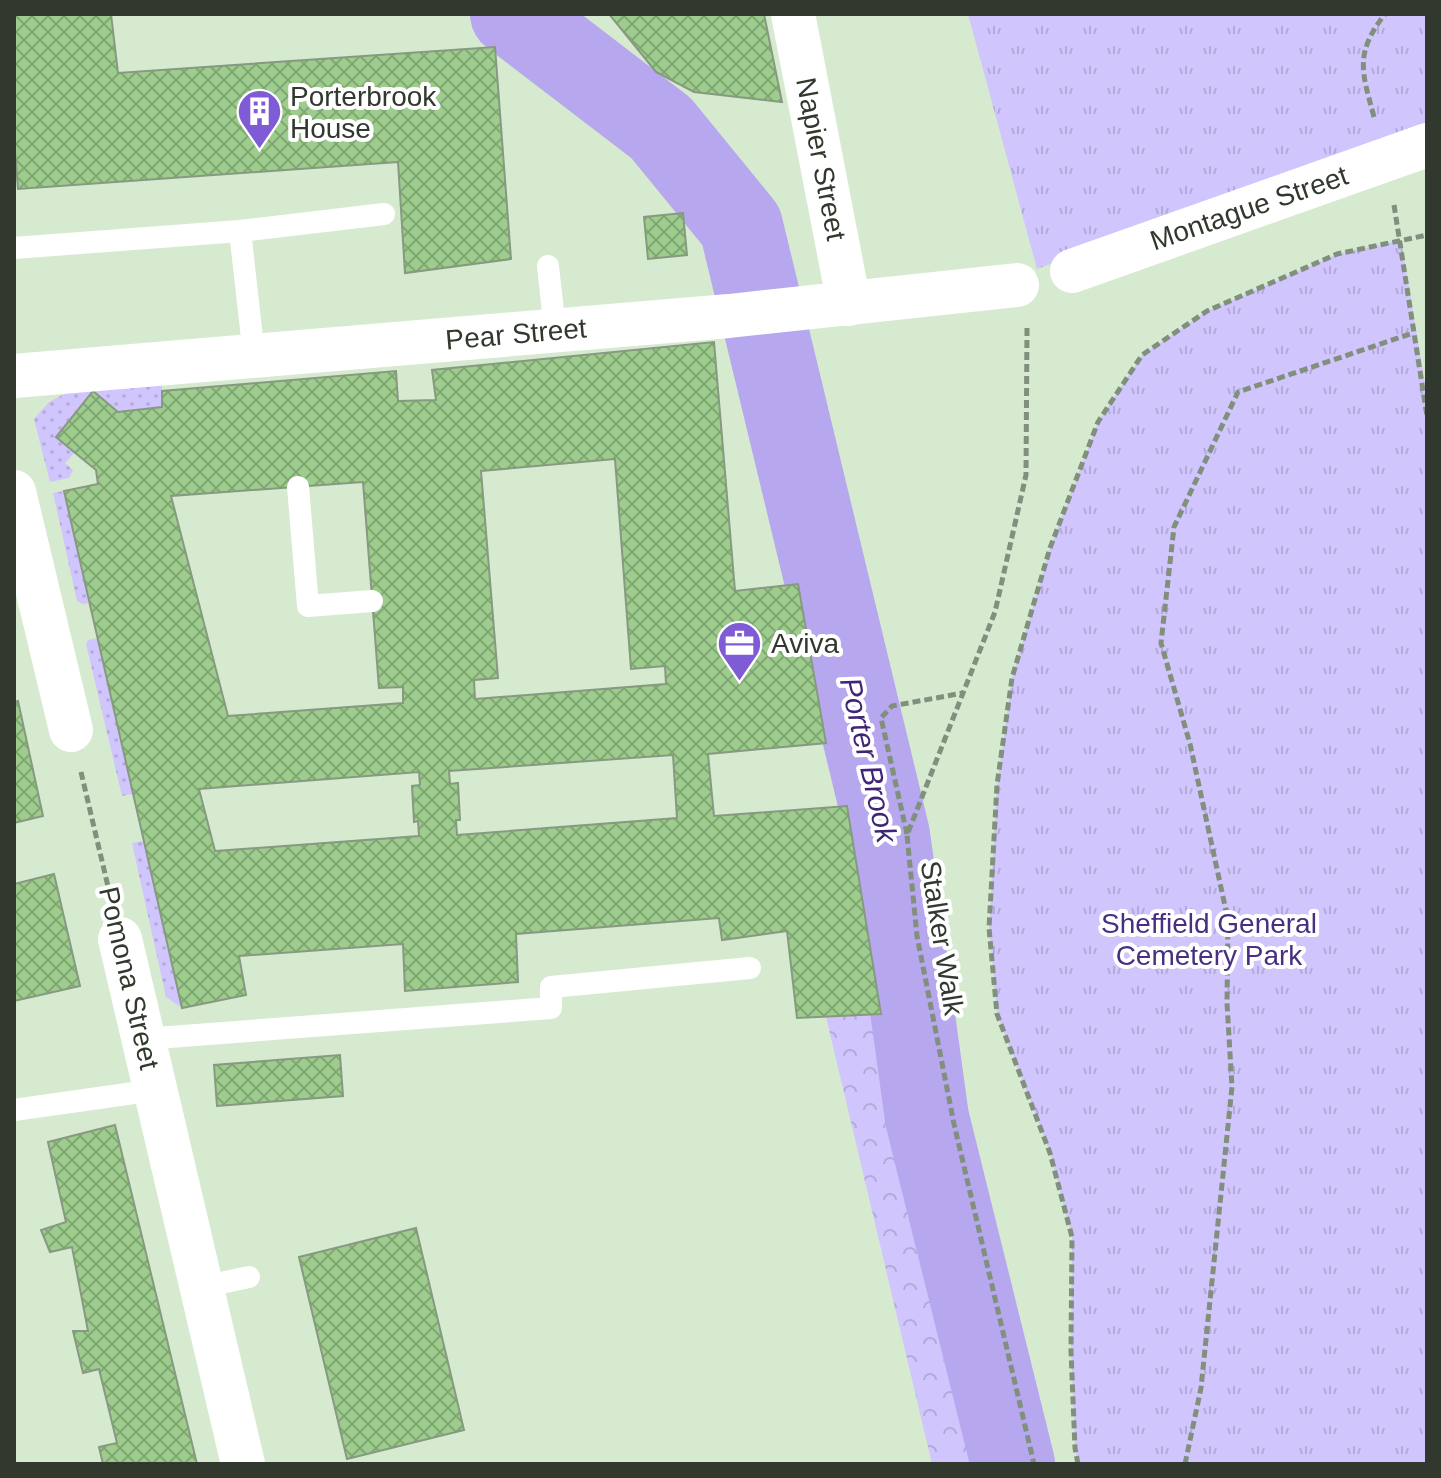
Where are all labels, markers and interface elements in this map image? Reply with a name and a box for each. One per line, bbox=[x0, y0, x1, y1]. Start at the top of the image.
street label: Napier Street bbox=[790, 75, 852, 243]
place label: Porterbrook House bbox=[290, 81, 437, 144]
building icon: Porterbrook House bbox=[235, 88, 283, 151]
street label: Montague Street bbox=[1146, 160, 1352, 256]
street label: Pear Street bbox=[444, 312, 588, 356]
office icon: Aviva bbox=[716, 619, 764, 682]
place label: Aviva bbox=[771, 628, 839, 659]
water label: Porter Brook bbox=[834, 674, 904, 848]
street label: Stalker Walk bbox=[914, 858, 970, 1019]
street label: Pomona Street bbox=[93, 884, 165, 1073]
park label: Sheffield General Cemetery Park bbox=[1101, 908, 1317, 971]

